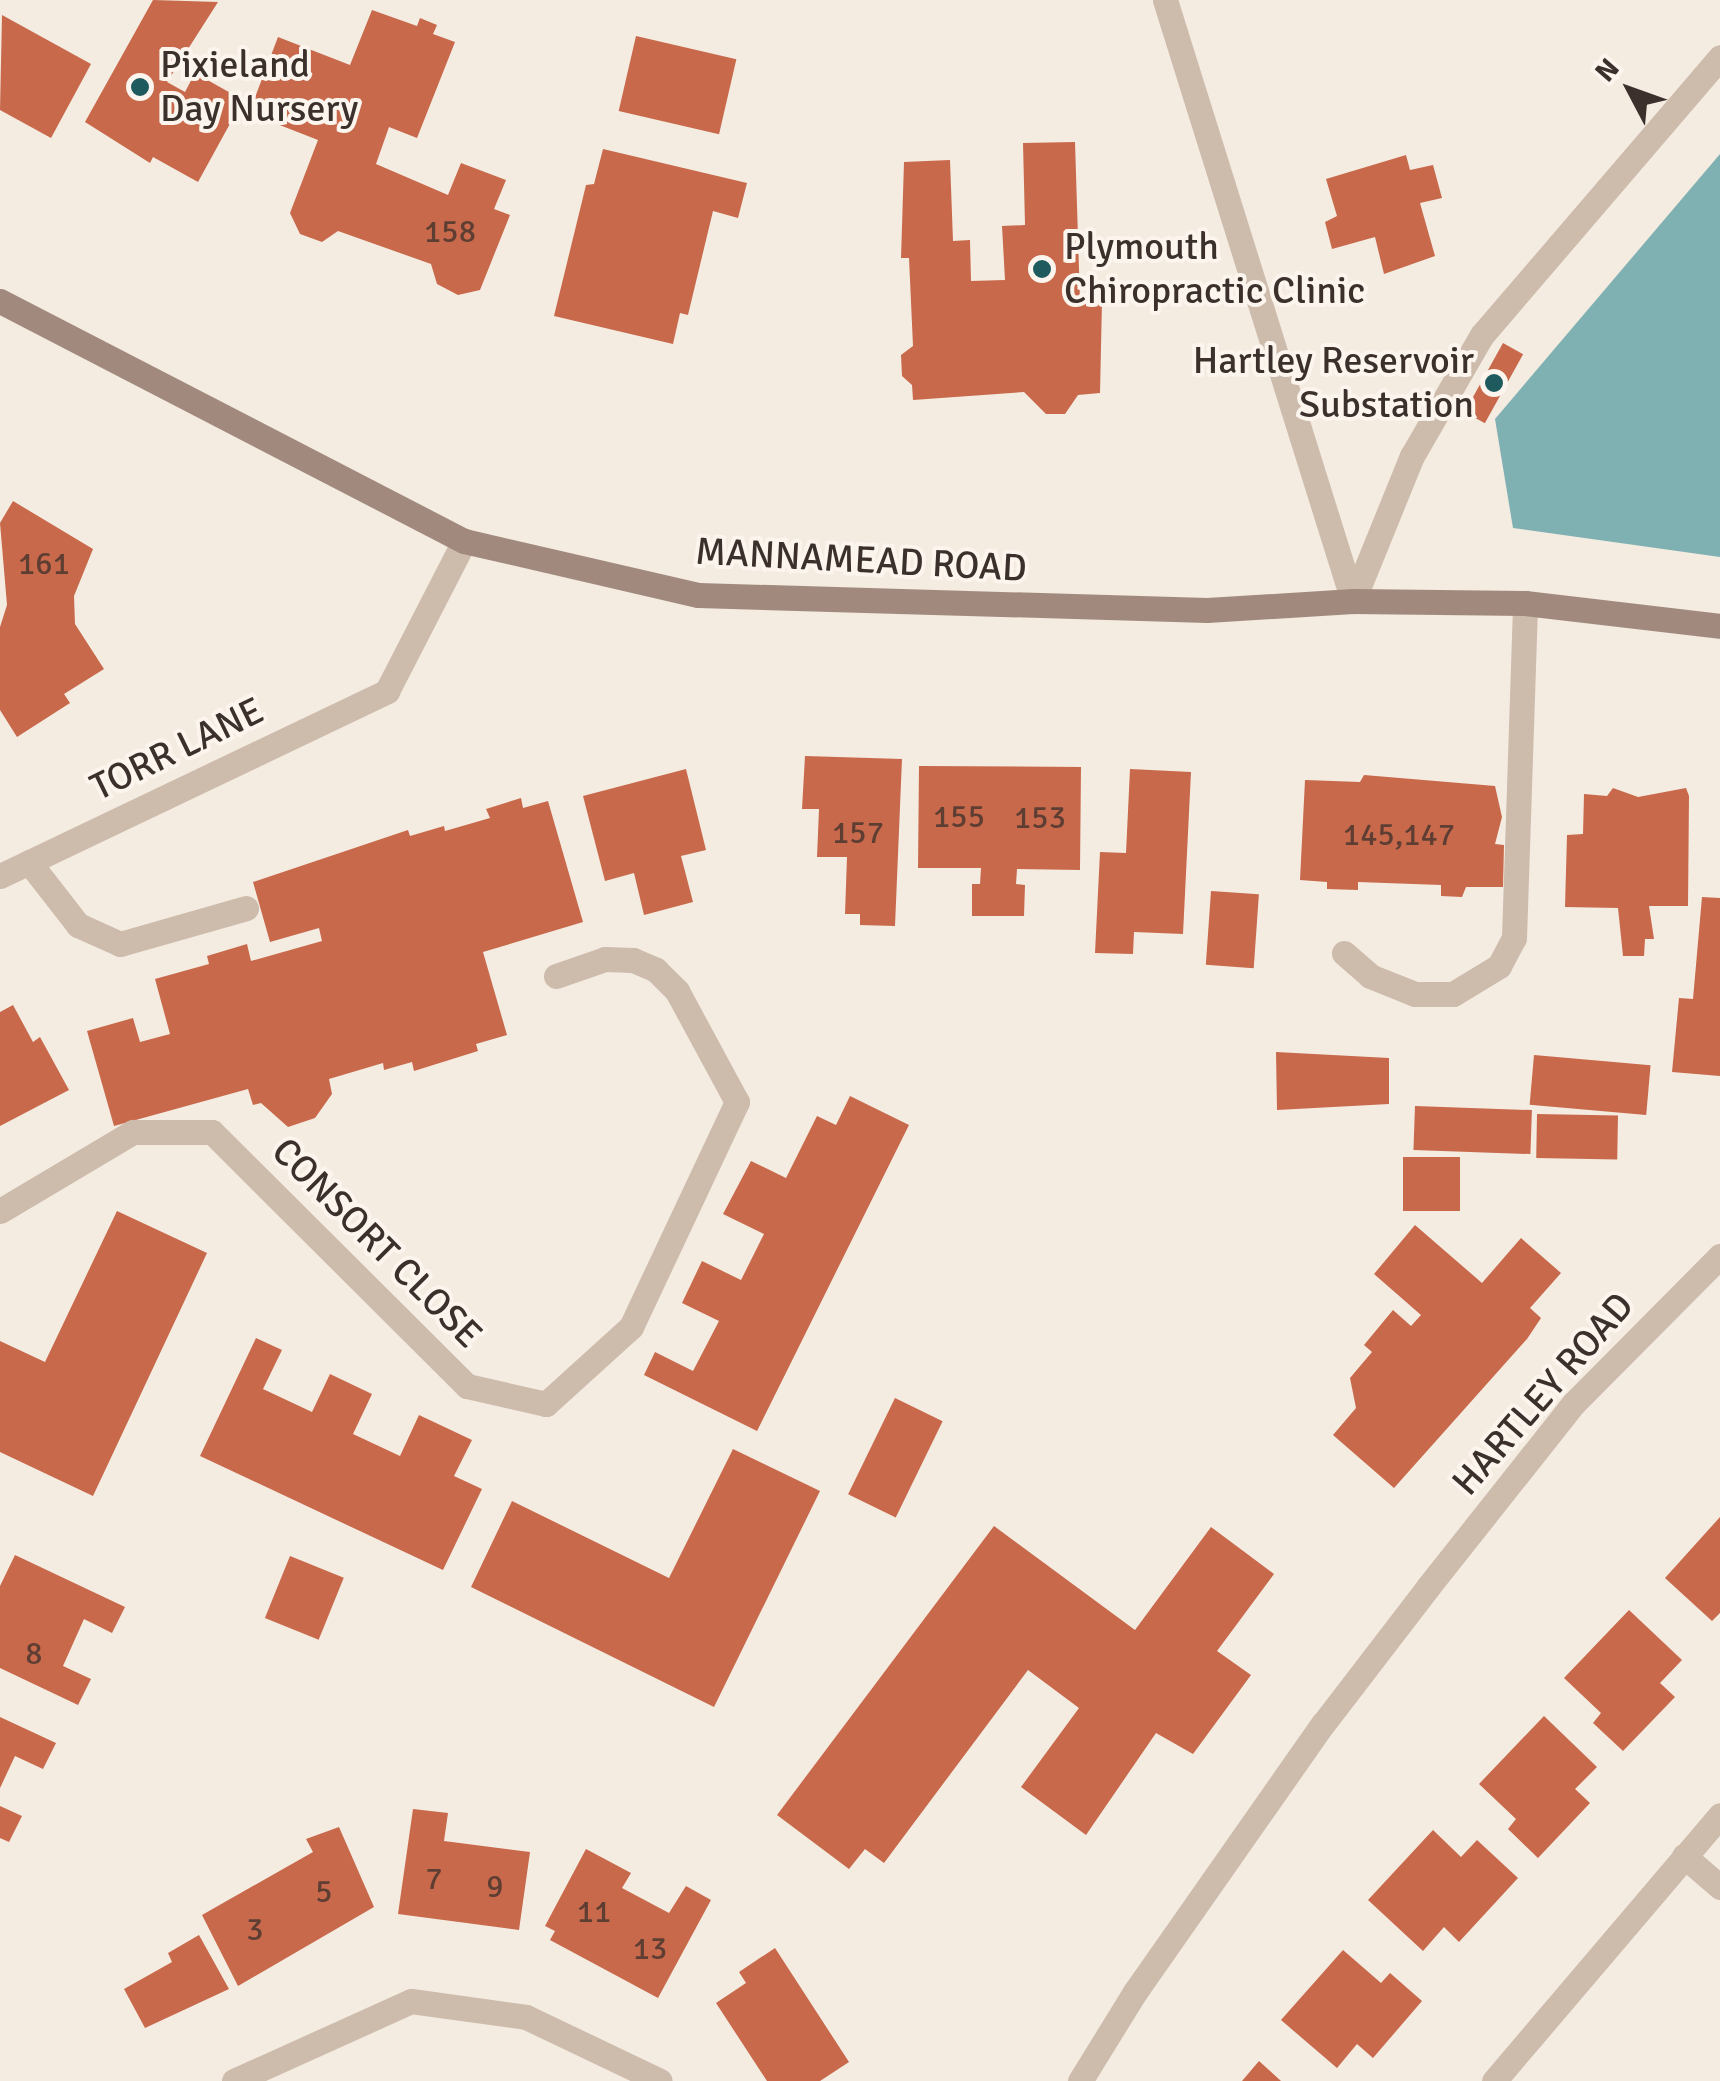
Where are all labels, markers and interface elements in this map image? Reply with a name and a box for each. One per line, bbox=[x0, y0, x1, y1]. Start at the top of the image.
north arrow bbox=[1580, 40, 1680, 140]
place label: Pixieland Day Nursery bbox=[160, 42, 358, 132]
text: N bbox=[1588, 52, 1627, 89]
marker: Pixieland Day Nursery bbox=[129, 76, 151, 98]
house number: 158 bbox=[424, 213, 476, 251]
place label: Plymouth Chiropractic Clinic bbox=[1064, 224, 1365, 314]
marker: Plymouth Chiropractic Clinic bbox=[1029, 256, 1055, 282]
place label: Hartley Reservoir Substation bbox=[1193, 338, 1474, 428]
marker: Hartley Reservoir Substation bbox=[1483, 372, 1505, 394]
street label: MANNAMEAD ROAD bbox=[694, 529, 1028, 591]
house number: 161 bbox=[18, 545, 70, 583]
street label: TORR LANE bbox=[83, 688, 271, 810]
house number: 155 bbox=[933, 798, 985, 836]
house number: 153 bbox=[1014, 799, 1066, 837]
house number: 157 bbox=[832, 814, 884, 852]
house number: 145,147 bbox=[1343, 816, 1455, 854]
street label: CONSORT CLOSE bbox=[263, 1129, 491, 1357]
street label: HARTLEY ROAD bbox=[1443, 1284, 1643, 1504]
house number: 8 bbox=[25, 1635, 43, 1673]
house number: 7 bbox=[425, 1860, 443, 1898]
house number: 9 bbox=[486, 1868, 504, 1906]
house number: 5 bbox=[315, 1873, 333, 1911]
house number: 11 bbox=[577, 1893, 611, 1931]
house number: 3 bbox=[246, 1911, 264, 1949]
house number: 13 bbox=[633, 1930, 667, 1968]

